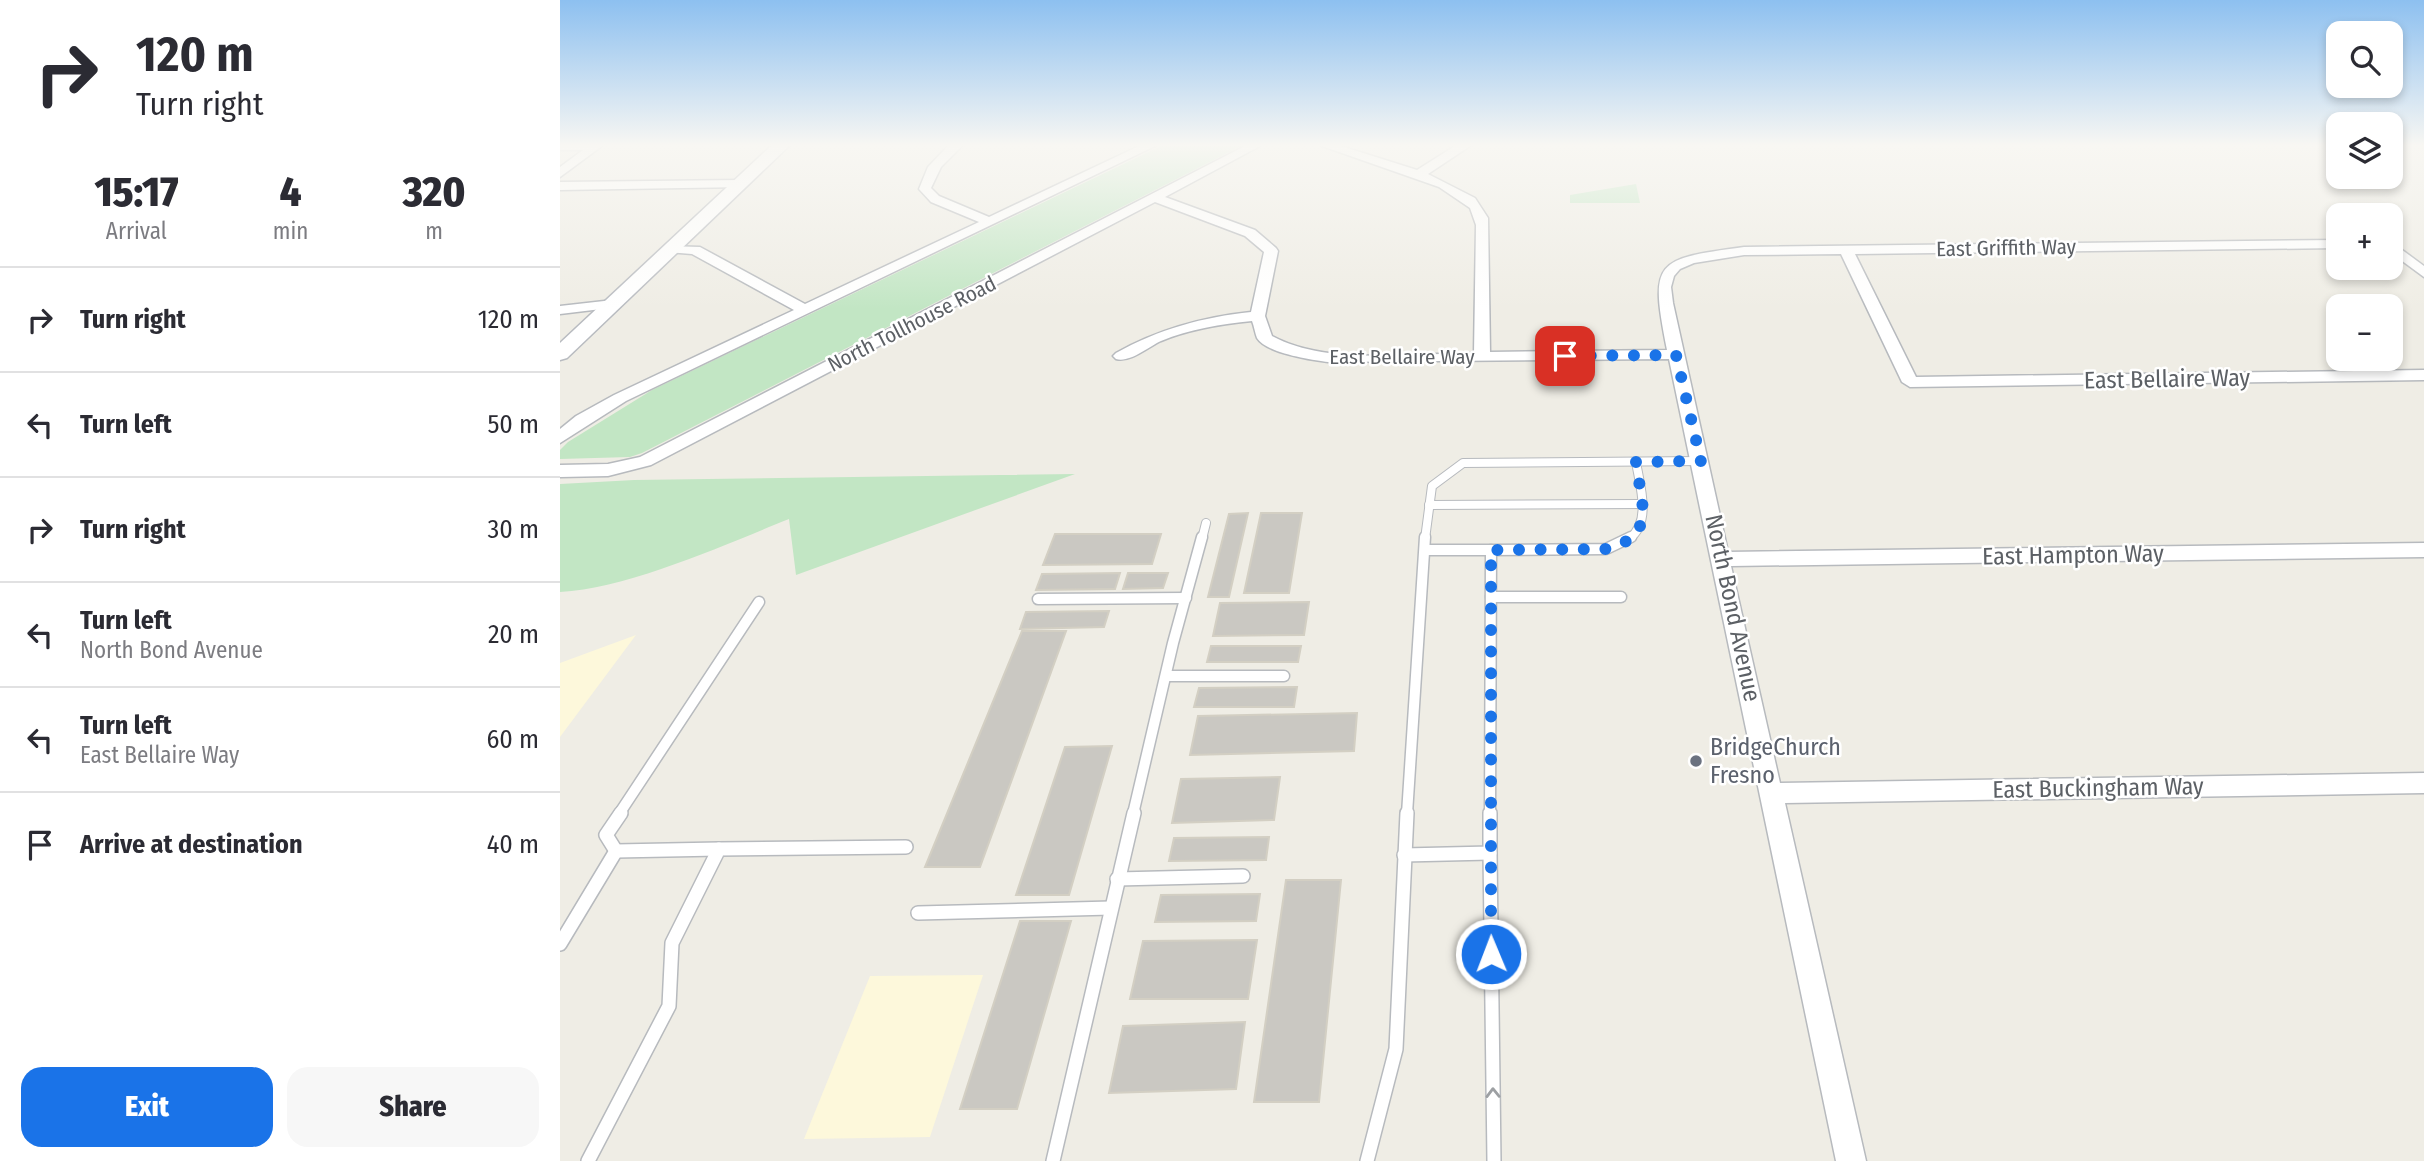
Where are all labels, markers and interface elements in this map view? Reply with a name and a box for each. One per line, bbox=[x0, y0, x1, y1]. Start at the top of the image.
map controls bbox=[2326, 21, 2403, 371]
button: search bbox=[2326, 21, 2403, 98]
text: 120 m bbox=[136, 25, 254, 84]
icon: right bbox=[21, 28, 112, 119]
text: Turn right bbox=[136, 85, 263, 123]
button: layers bbox=[2326, 112, 2403, 189]
text: 15:17 bbox=[94, 167, 178, 217]
text: 4 bbox=[280, 167, 302, 217]
text: 320 bbox=[403, 167, 466, 217]
button: + bbox=[2326, 203, 2403, 280]
text: Arrival bbox=[106, 217, 167, 245]
text: min bbox=[273, 217, 308, 245]
text: m bbox=[425, 217, 443, 245]
street label: East Griffith Way bbox=[1936, 234, 2077, 262]
street label: North Tollhouse Road bbox=[823, 270, 1001, 378]
button: − bbox=[2326, 294, 2403, 371]
icon: right bbox=[21, 301, 59, 339]
text: Turn right bbox=[80, 304, 186, 335]
text: 120 m bbox=[478, 304, 539, 335]
pin bbox=[1535, 326, 1595, 386]
icon: arrive bbox=[1546, 337, 1584, 375]
street label: East Bellaire Way bbox=[1329, 344, 1475, 370]
street label: East Bellaire Way bbox=[2084, 364, 2251, 394]
icon: left bbox=[21, 406, 59, 444]
text: Turn left bbox=[80, 409, 172, 440]
text: 50 m bbox=[487, 409, 539, 440]
icon: right bbox=[21, 511, 59, 549]
street label: North Bond Avenue bbox=[1699, 512, 1767, 704]
text: Turn right bbox=[80, 514, 186, 545]
text: 30 m bbox=[488, 514, 539, 545]
street label: East Hampton Way bbox=[1982, 539, 2164, 571]
text: Turn left bbox=[80, 605, 172, 636]
icon: left bbox=[21, 616, 59, 654]
text: 20 m bbox=[488, 619, 539, 650]
text: North Bond Avenue bbox=[80, 636, 263, 664]
text: Turn left bbox=[80, 710, 172, 741]
icon: left bbox=[21, 721, 59, 759]
text: 60 m bbox=[486, 724, 539, 755]
place label: BridgeChurch Fresno bbox=[1710, 733, 1841, 789]
text: East Bellaire Way bbox=[80, 741, 239, 769]
marker: BridgeChurch Fresno bbox=[1688, 753, 1704, 769]
street label: East Buckingham Way bbox=[1992, 772, 2204, 804]
icon: arrive bbox=[21, 826, 59, 864]
text: Arrive at destination bbox=[80, 829, 303, 860]
text: 40 m bbox=[487, 829, 539, 860]
position arrow bbox=[1454, 917, 1528, 991]
button: Exit bbox=[21, 1067, 273, 1147]
button: Share bbox=[287, 1067, 539, 1147]
one-way arrow bbox=[1485, 1087, 1501, 1098]

